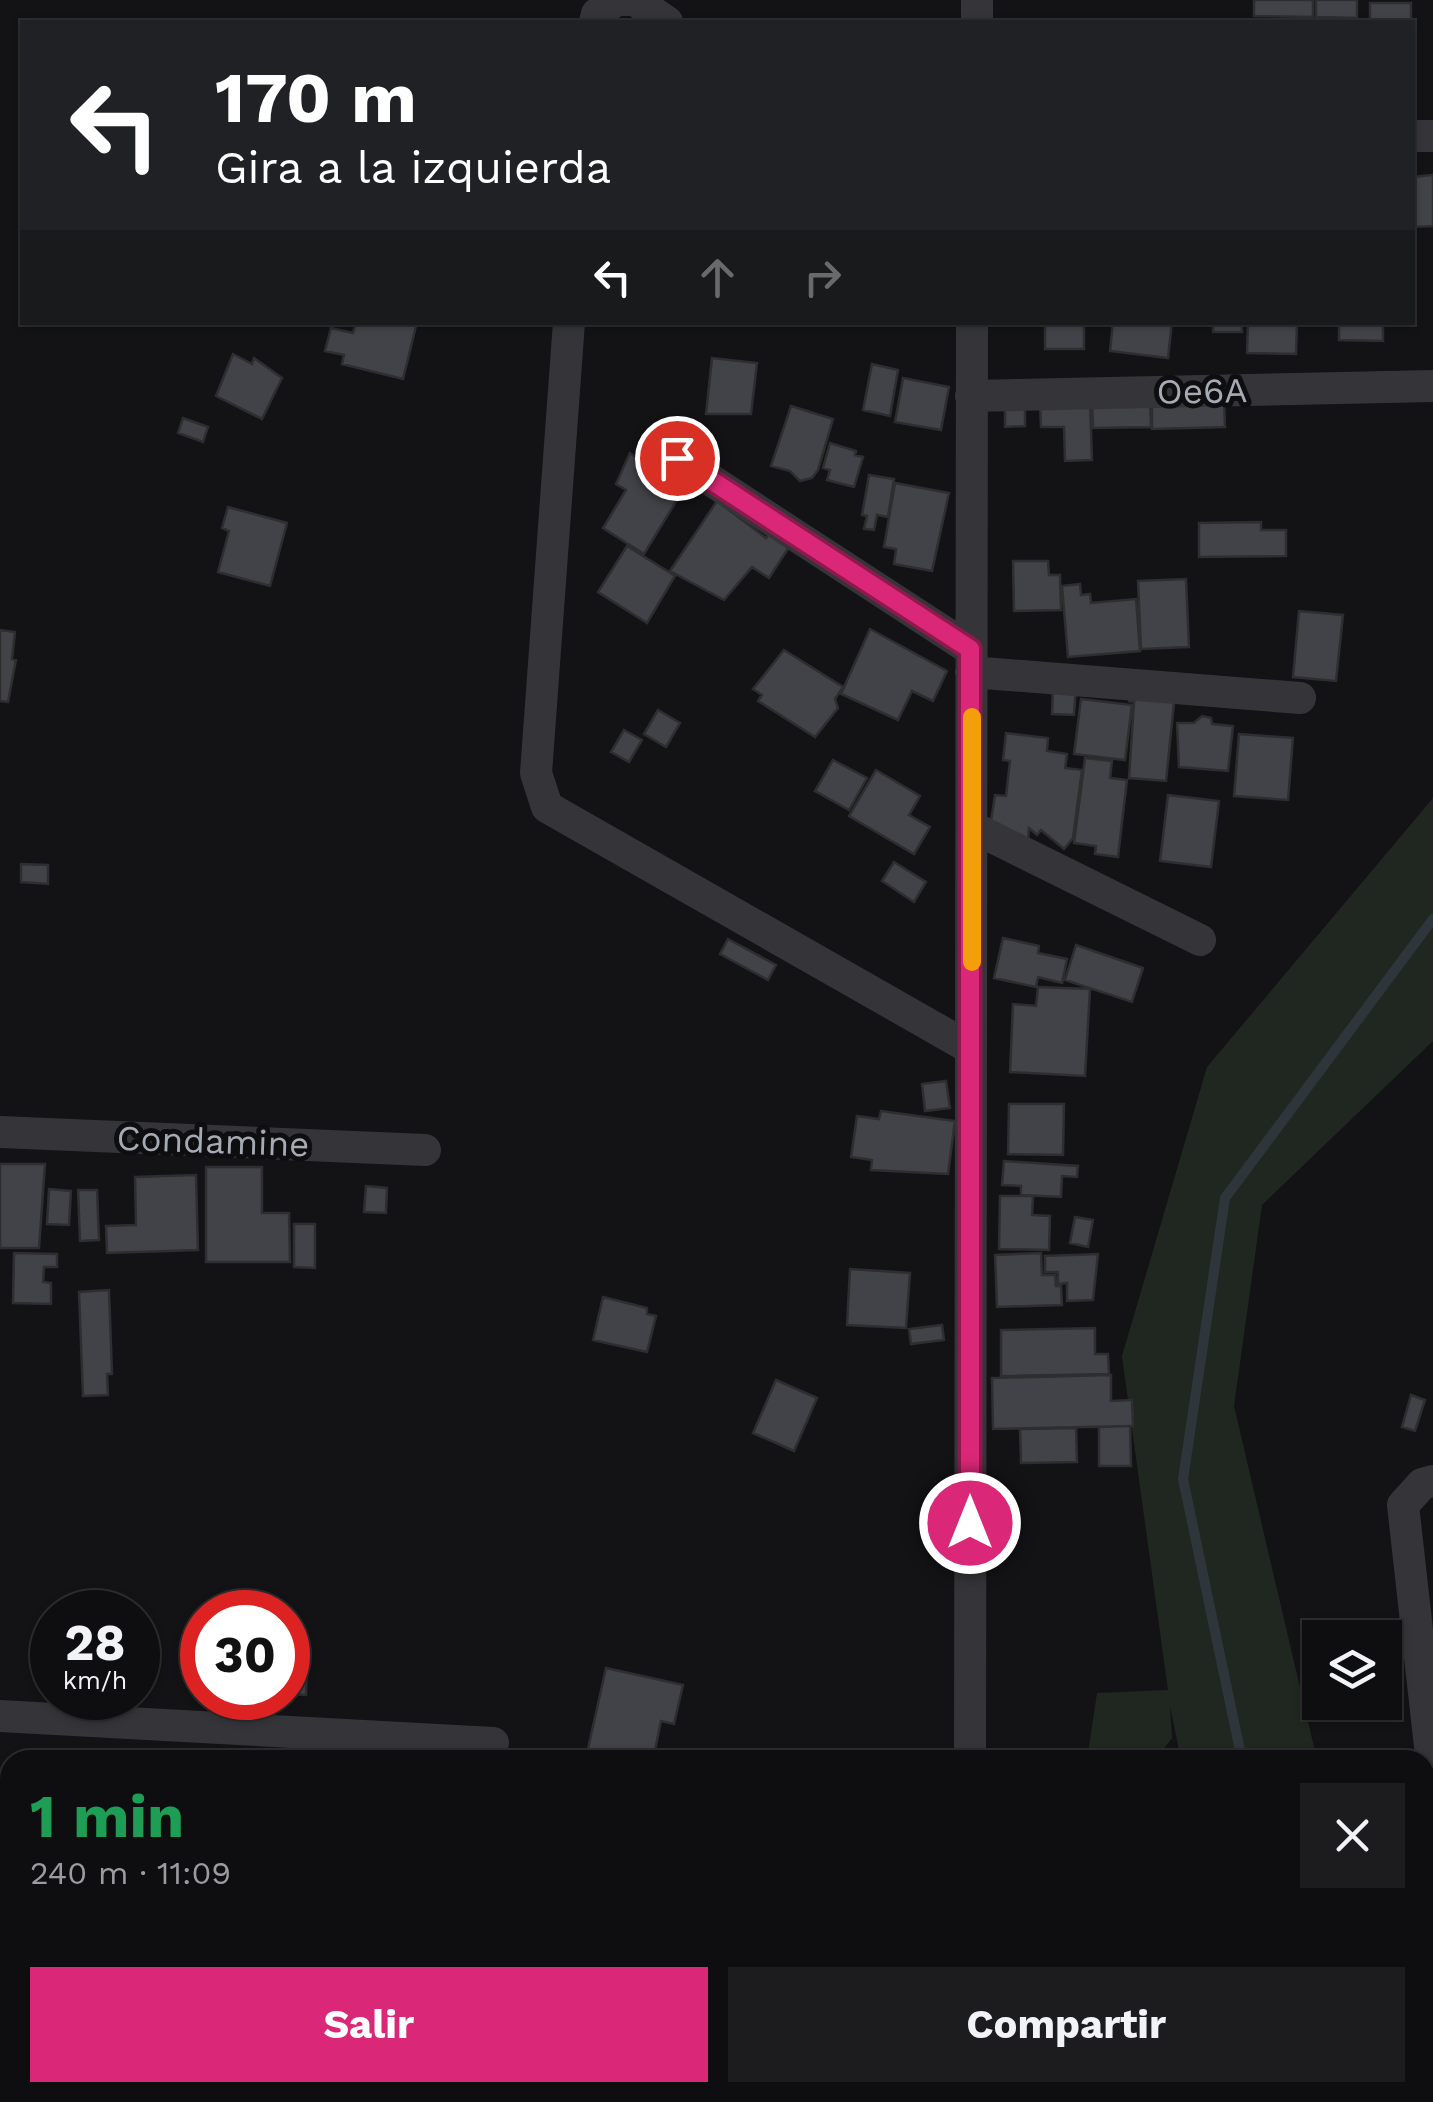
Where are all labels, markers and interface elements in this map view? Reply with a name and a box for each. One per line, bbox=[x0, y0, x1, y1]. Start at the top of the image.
text: 170 m bbox=[215, 57, 417, 139]
icon: left bbox=[50, 60, 180, 190]
text: Gira a la izquierda bbox=[215, 141, 611, 194]
icon: left bbox=[585, 250, 640, 305]
icon: ahead bbox=[690, 250, 745, 305]
icon: right bbox=[795, 250, 850, 305]
street label: Oe6A bbox=[1156, 369, 1248, 413]
pin bbox=[635, 416, 720, 501]
icon: arrive bbox=[650, 431, 705, 486]
street label: Condamine bbox=[116, 1117, 310, 1165]
position arrow bbox=[918, 1471, 1022, 1575]
speed limit sign: 30 bbox=[180, 1590, 310, 1720]
text: 28 bbox=[64, 1613, 126, 1672]
map controls bbox=[1302, 1620, 1402, 1720]
button: layers bbox=[1302, 1620, 1402, 1720]
text: km/h bbox=[63, 1666, 127, 1695]
text: 1 min bbox=[30, 1781, 184, 1852]
button: close bbox=[1300, 1783, 1405, 1888]
text: 240 m · 11:09 bbox=[30, 1854, 231, 1892]
button: Salir bbox=[30, 1967, 708, 2082]
button: Compartir bbox=[728, 1967, 1405, 2082]

